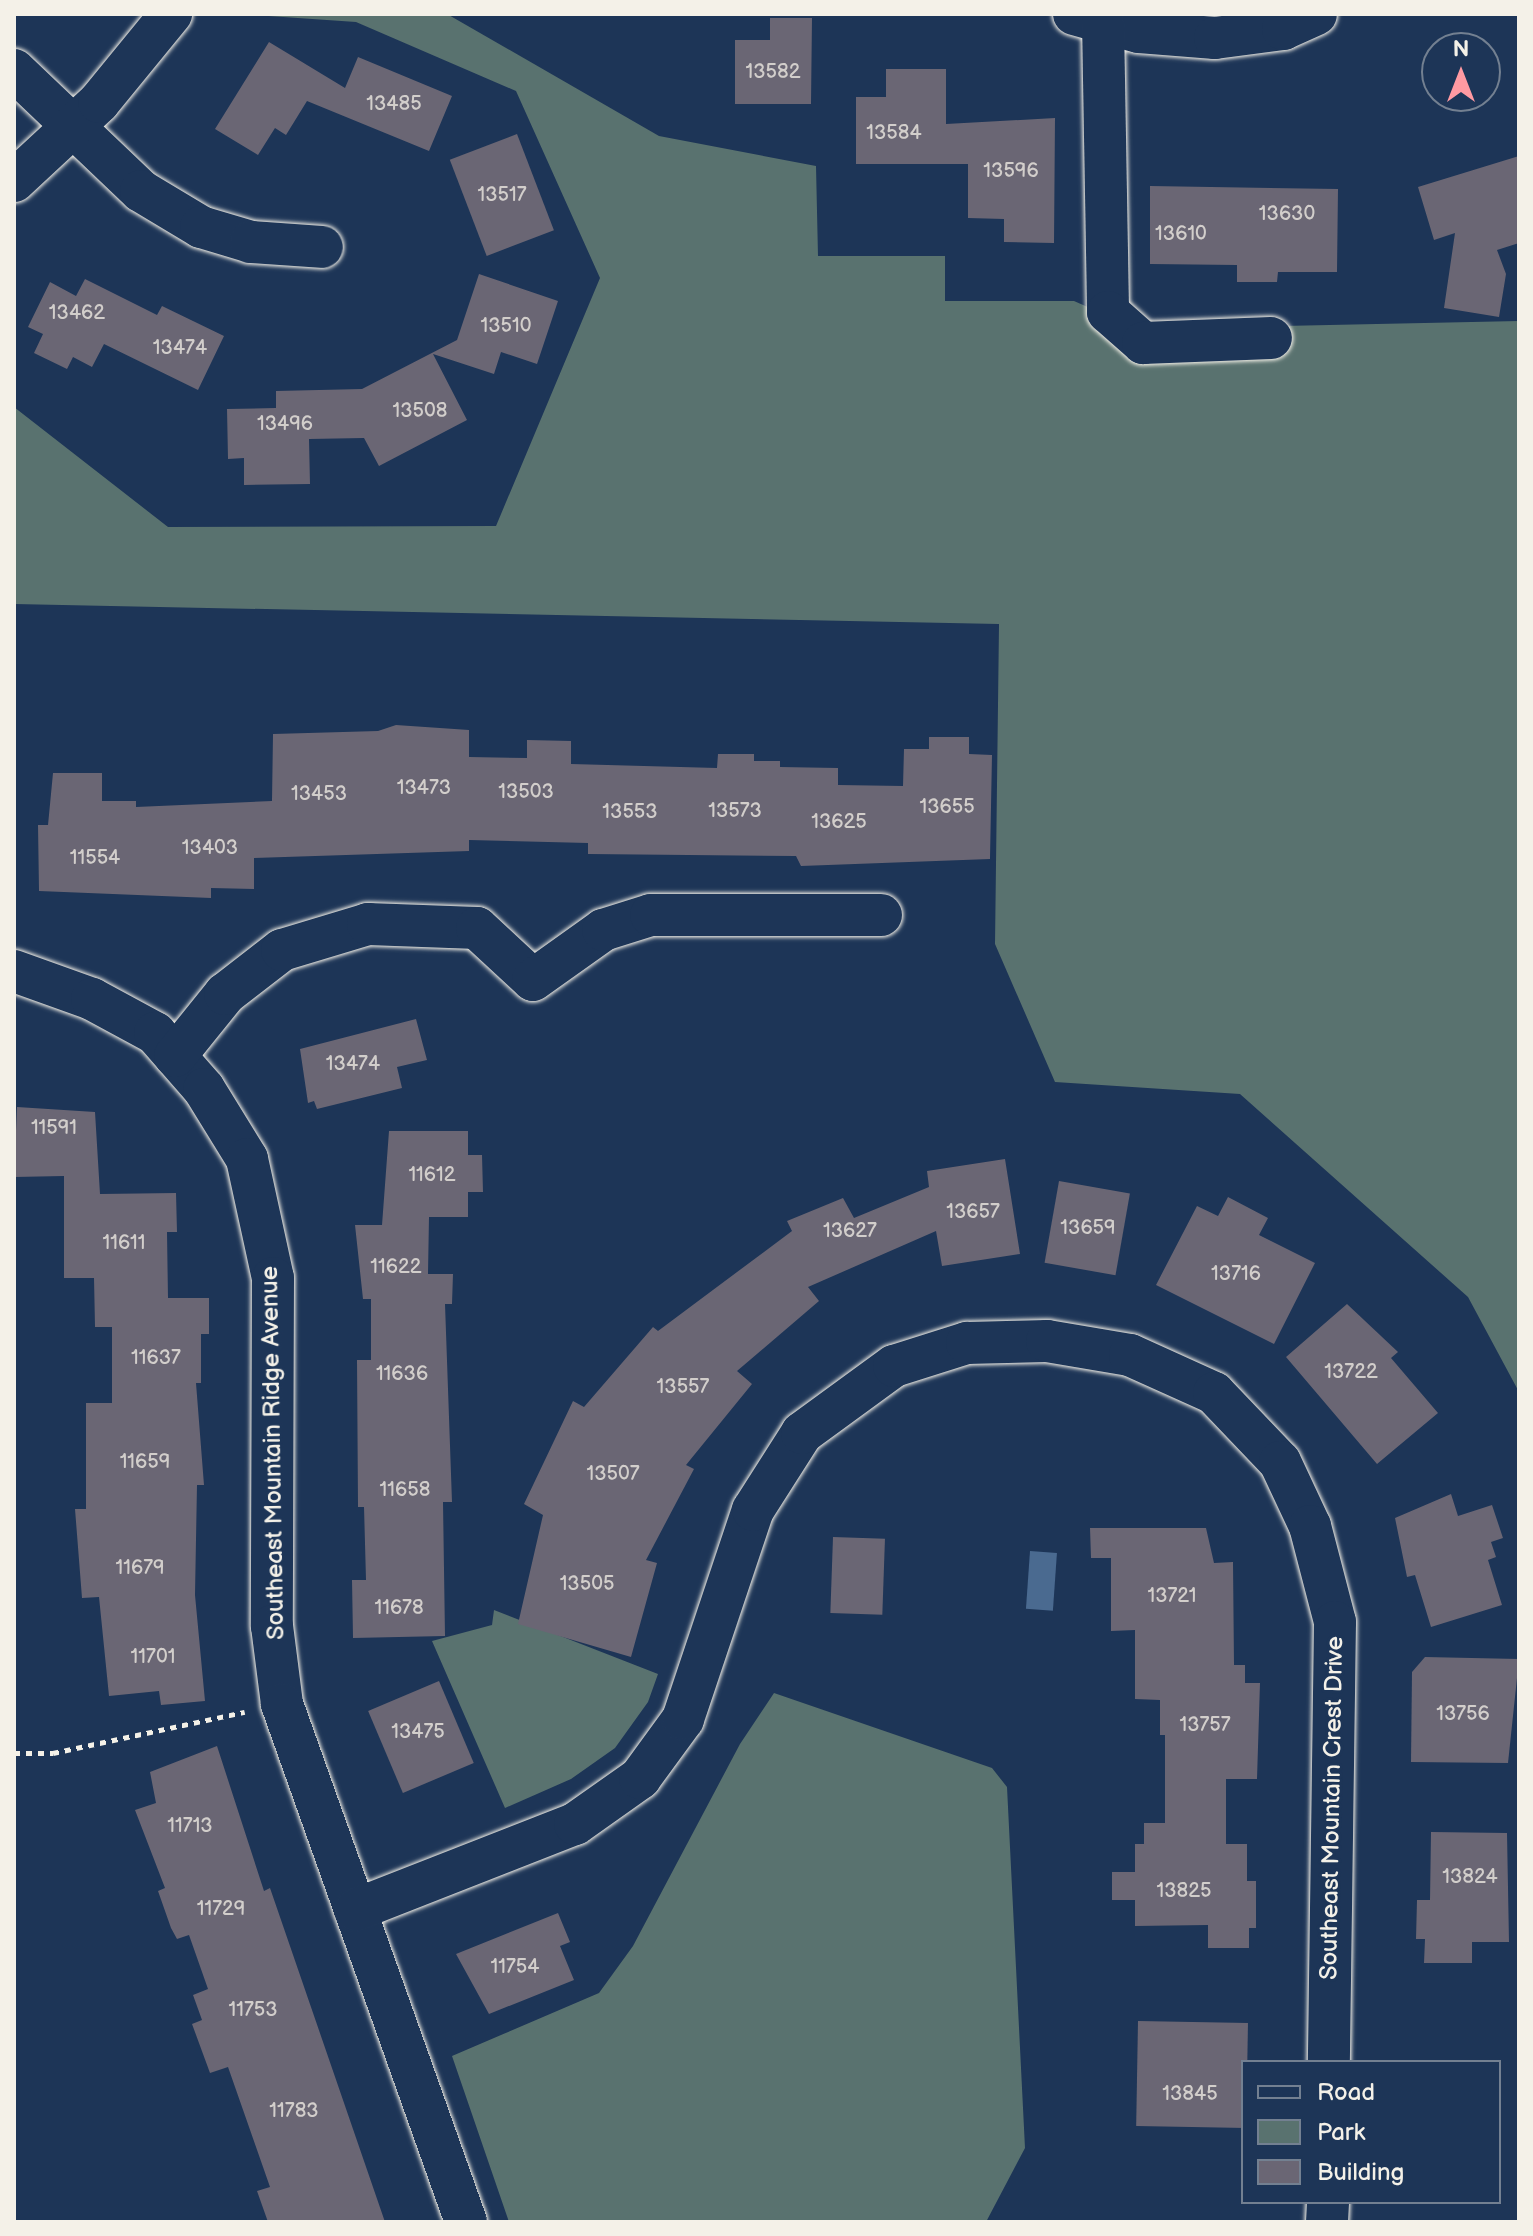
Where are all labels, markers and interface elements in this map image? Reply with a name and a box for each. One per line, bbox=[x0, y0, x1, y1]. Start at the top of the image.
north arrow bbox=[1421, 32, 1501, 112]
text: N bbox=[1453, 36, 1469, 63]
house number: 13582 bbox=[746, 60, 800, 84]
house number: 13485 bbox=[366, 92, 422, 116]
house number: 13584 bbox=[866, 121, 922, 145]
house number: 13596 bbox=[983, 159, 1039, 183]
house number: 13517 bbox=[477, 183, 527, 207]
house number: 13630 bbox=[1259, 202, 1315, 226]
house number: 13610 bbox=[1155, 222, 1207, 246]
house number: 13462 bbox=[49, 301, 105, 325]
house number: 13510 bbox=[481, 314, 531, 338]
house number: 13474 bbox=[153, 336, 207, 360]
house number: 13508 bbox=[393, 399, 447, 423]
house number: 13496 bbox=[257, 412, 313, 436]
house number: 13473 bbox=[397, 776, 451, 800]
house number: 13503 bbox=[498, 780, 554, 804]
house number: 13453 bbox=[291, 782, 347, 806]
house number: 13655 bbox=[919, 795, 975, 819]
house number: 13573 bbox=[708, 799, 762, 823]
house number: 13553 bbox=[602, 800, 658, 824]
house number: 13625 bbox=[811, 810, 867, 834]
house number: 13403 bbox=[182, 836, 238, 860]
house number: 11554 bbox=[70, 846, 120, 870]
house number: 13474 bbox=[326, 1052, 380, 1076]
house number: 11591 bbox=[31, 1116, 77, 1140]
house number: 11612 bbox=[408, 1163, 456, 1187]
house number: 13657 bbox=[946, 1200, 1000, 1224]
house number: 13659 bbox=[1060, 1216, 1116, 1240]
house number: 13627 bbox=[823, 1219, 877, 1243]
house number: 11611 bbox=[102, 1231, 146, 1255]
house number: 11622 bbox=[370, 1255, 422, 1279]
house number: 13716 bbox=[1211, 1262, 1261, 1286]
street label: Southeast Mountain Ridge Avenue bbox=[255, 1266, 291, 1640]
house number: 11637 bbox=[131, 1346, 181, 1370]
house number: 13722 bbox=[1324, 1360, 1378, 1384]
house number: 11636 bbox=[376, 1362, 428, 1386]
house number: 13557 bbox=[657, 1375, 709, 1399]
house number: 11659 bbox=[120, 1450, 170, 1474]
house number: 13507 bbox=[586, 1462, 640, 1486]
house number: 11658 bbox=[380, 1478, 430, 1502]
house number: 11679 bbox=[115, 1556, 165, 1580]
house number: 13505 bbox=[560, 1572, 614, 1596]
house number: 13721 bbox=[1147, 1584, 1197, 1608]
house number: 11678 bbox=[374, 1596, 424, 1620]
street label: Southeast Mountain Crest Drive bbox=[1315, 1636, 1349, 1980]
house number: 11701 bbox=[131, 1645, 175, 1669]
house number: 13756 bbox=[1436, 1702, 1490, 1726]
house number: 13757 bbox=[1179, 1713, 1231, 1737]
house number: 13475 bbox=[391, 1720, 445, 1744]
house number: 11713 bbox=[167, 1814, 213, 1838]
house number: 13824 bbox=[1442, 1865, 1498, 1889]
house number: 13825 bbox=[1157, 1879, 1211, 1903]
house number: 11729 bbox=[197, 1897, 245, 1921]
house number: 11754 bbox=[491, 1955, 539, 1979]
house number: 11753 bbox=[228, 1998, 278, 2022]
legend bbox=[1241, 2060, 1501, 2204]
text: Road bbox=[1317, 2078, 1375, 2107]
house number: 13845 bbox=[1162, 2082, 1218, 2106]
house number: 11783 bbox=[269, 2099, 319, 2123]
text: Park bbox=[1317, 2118, 1365, 2147]
text: Building bbox=[1317, 2158, 1404, 2187]

